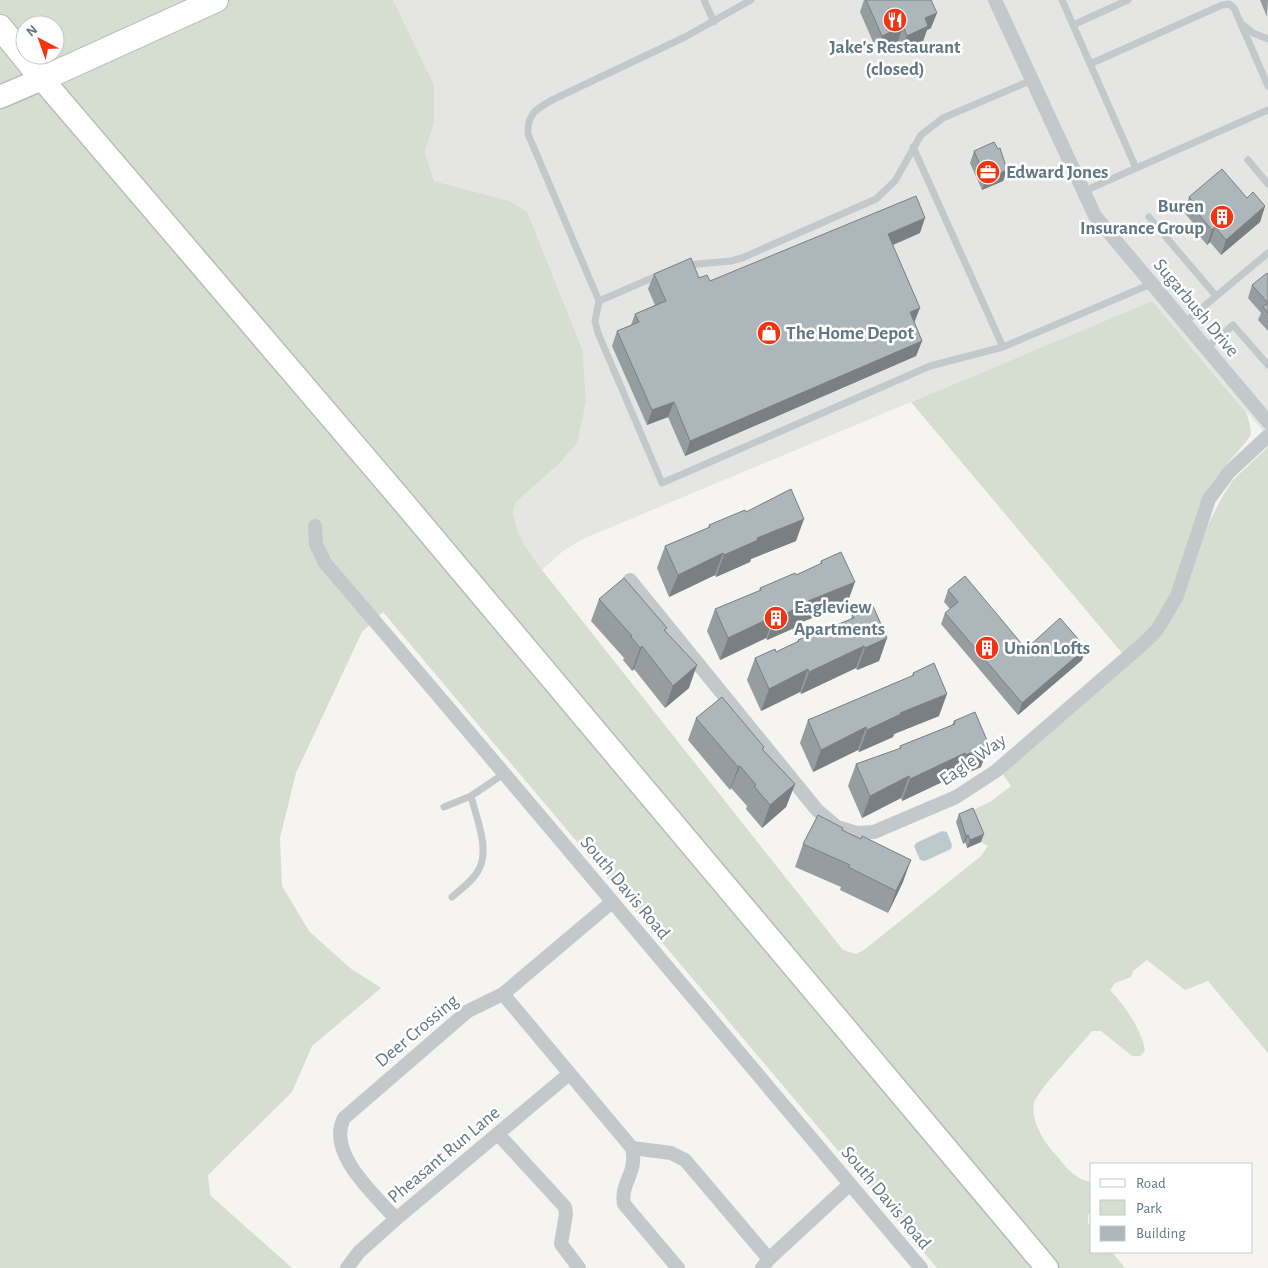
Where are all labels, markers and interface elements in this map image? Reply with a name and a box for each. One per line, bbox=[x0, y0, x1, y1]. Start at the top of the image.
restaurant icon: Jake's Restaurant (closed) bbox=[882, 7, 908, 33]
north arrow bbox=[15, 15, 65, 65]
text: N bbox=[24, 22, 40, 39]
place label: Jake's Restaurant (closed) bbox=[830, 38, 961, 79]
office icon: Edward Jones bbox=[975, 159, 1001, 185]
place label: Edward Jones bbox=[1006, 163, 1108, 182]
place label: Buren Insurance Group bbox=[1080, 197, 1204, 238]
building icon: Buren Insurance Group bbox=[1209, 204, 1235, 230]
street label: Sugarbush Drive bbox=[1150, 255, 1242, 361]
shop icon: The Home Depot bbox=[756, 320, 782, 346]
place label: The Home Depot bbox=[786, 324, 914, 343]
place label: Eagleview Apartments bbox=[794, 598, 885, 639]
building icon: Eagleview Apartments bbox=[763, 605, 789, 631]
building icon: Union Lofts bbox=[974, 635, 1000, 661]
place label: Union Lofts bbox=[1004, 639, 1090, 658]
street label: Eagle Way bbox=[936, 730, 1010, 790]
street label: South Davis Road bbox=[577, 833, 674, 943]
street label: Deer Crossing bbox=[372, 991, 463, 1071]
street label: Pheasant Run Lane bbox=[384, 1103, 504, 1207]
street label: South Davis Road bbox=[838, 1143, 935, 1253]
legend bbox=[1090, 1163, 1253, 1253]
text: Road bbox=[1136, 1176, 1166, 1191]
text: Park bbox=[1136, 1201, 1162, 1216]
text: Building bbox=[1136, 1226, 1186, 1241]

